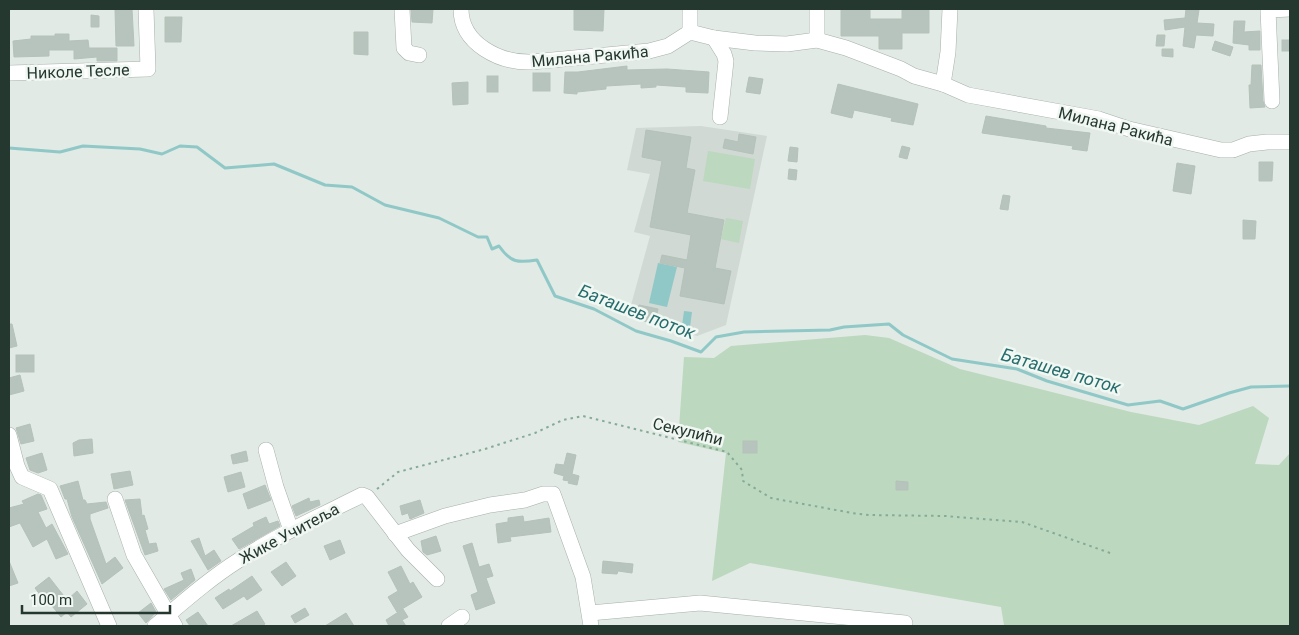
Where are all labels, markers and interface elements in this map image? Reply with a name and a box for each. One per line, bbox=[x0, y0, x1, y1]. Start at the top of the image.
street label: Милана Ракића bbox=[531, 42, 649, 71]
street label: Николе Тесле bbox=[26, 60, 130, 83]
street label: Милана Ракића bbox=[1057, 103, 1175, 150]
water label: Баташев поток bbox=[576, 280, 699, 344]
water label: Баташев поток bbox=[999, 343, 1124, 398]
street label: Секулићи bbox=[651, 414, 725, 449]
street label: Жике Учитеља bbox=[236, 499, 342, 568]
scale bar bbox=[22, 582, 170, 614]
text: 100 m bbox=[30, 591, 72, 609]

